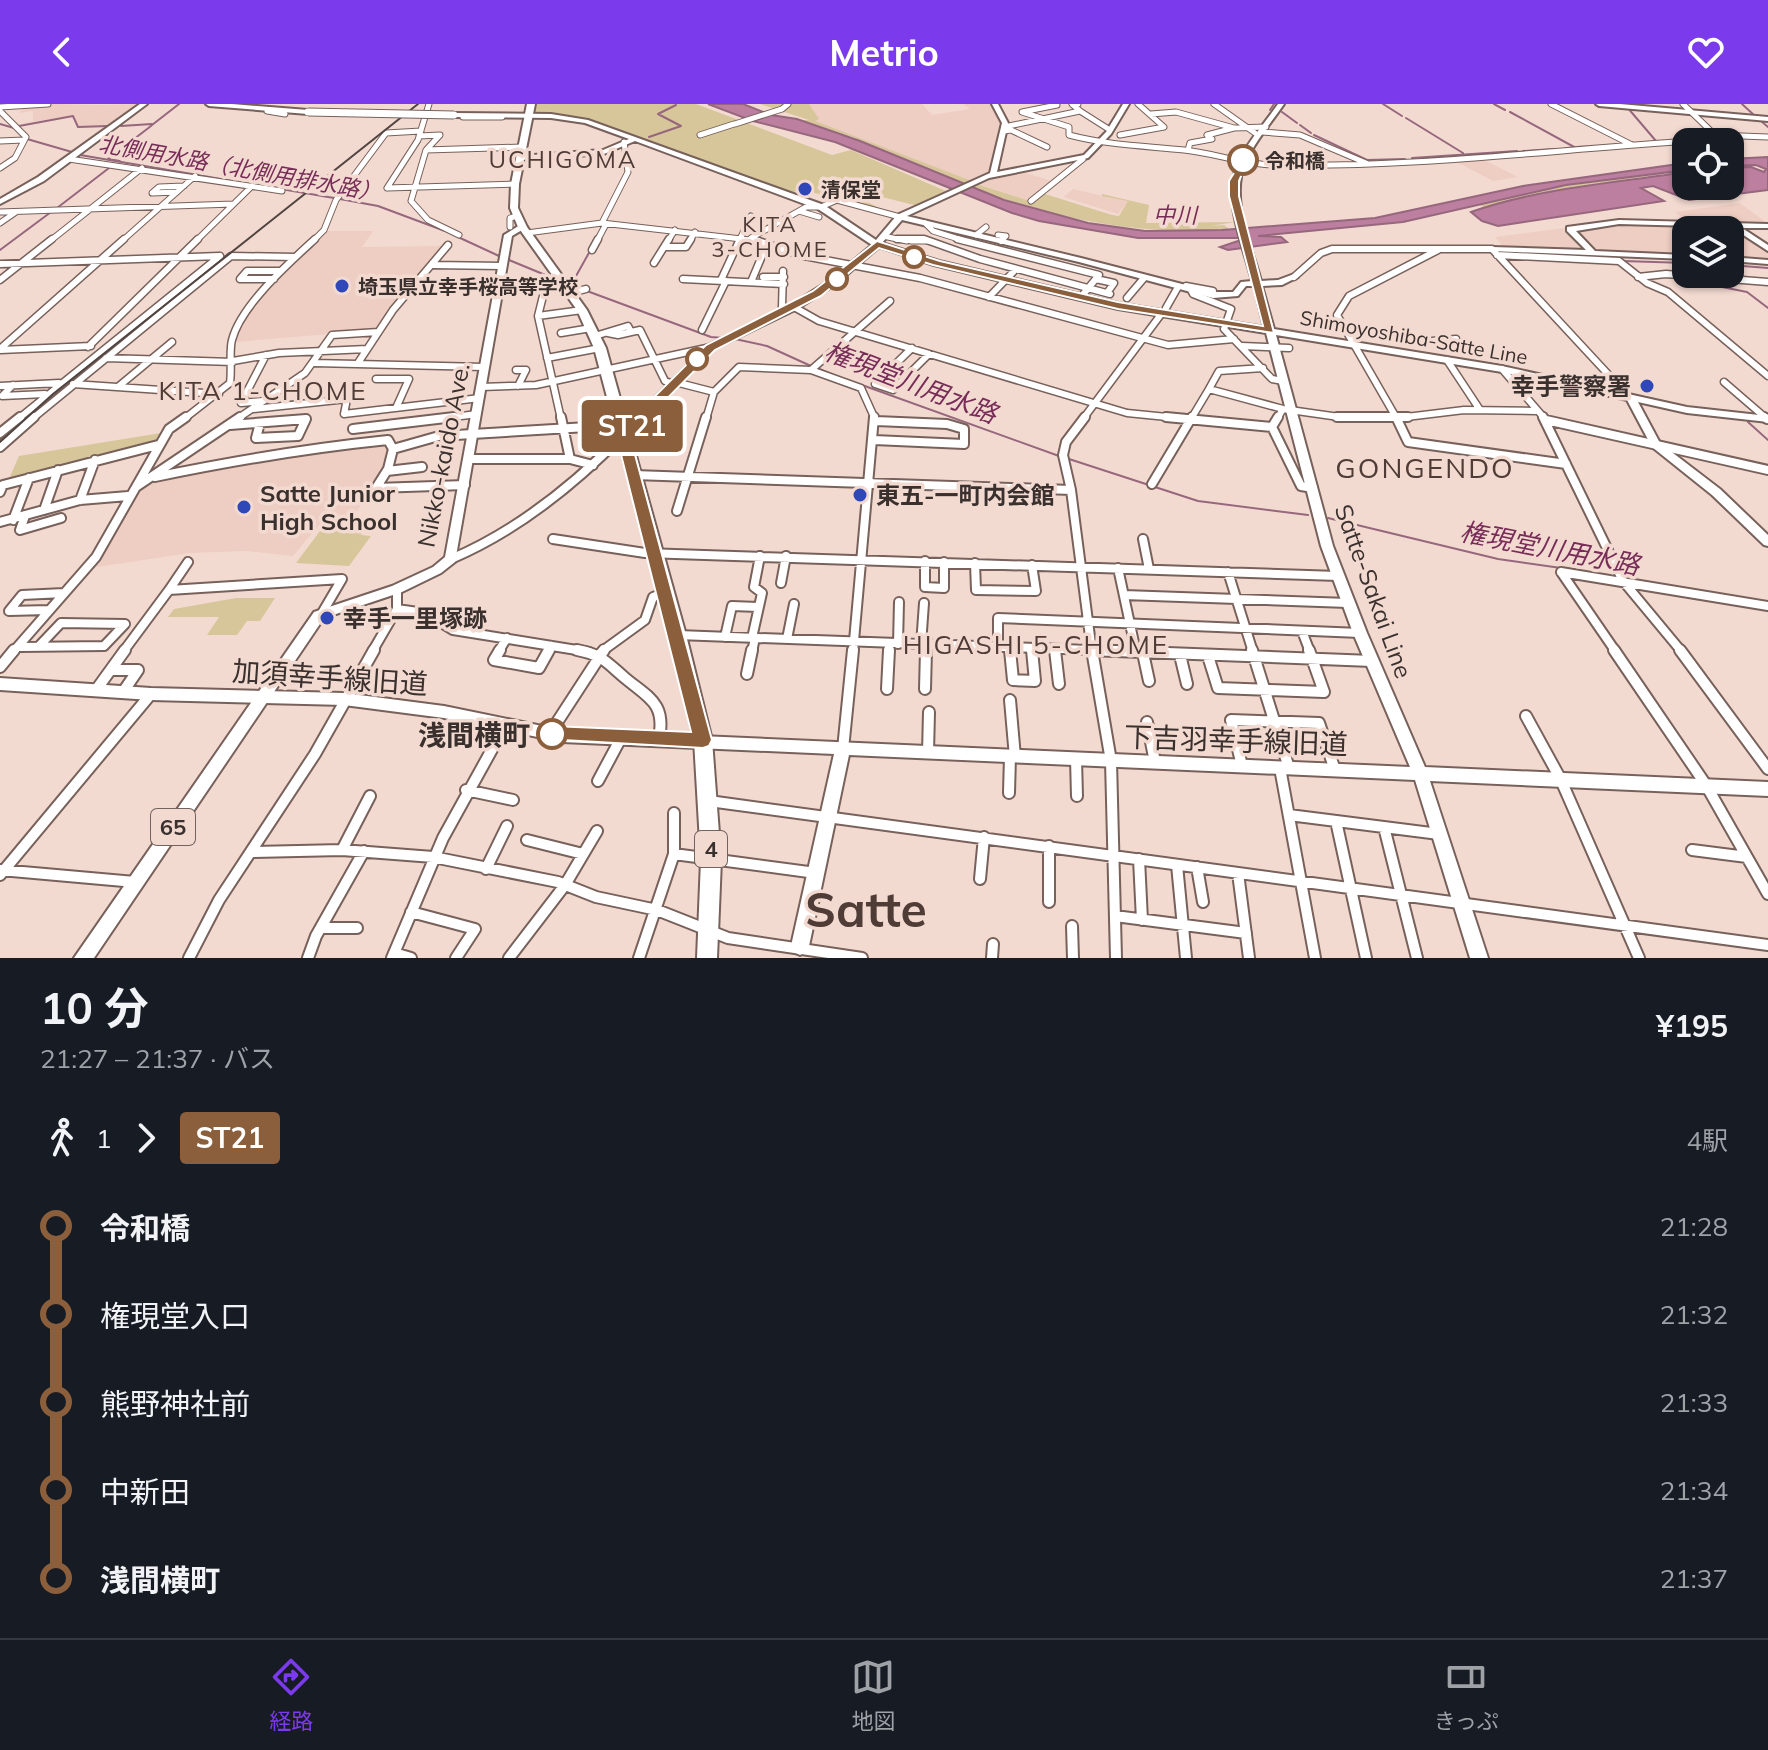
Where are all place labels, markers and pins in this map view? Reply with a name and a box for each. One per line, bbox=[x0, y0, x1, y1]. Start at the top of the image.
marker: 令和橋 bbox=[1228, 145, 1258, 175]
place label: 令和橋 bbox=[1265, 148, 1325, 173]
place label: 清保堂 bbox=[821, 177, 881, 202]
marker: 清保堂 bbox=[796, 180, 814, 198]
unlabelled marker bbox=[903, 246, 925, 268]
unlabelled marker bbox=[826, 268, 848, 290]
place label: 埼玉県立幸手桜高等学校 bbox=[358, 274, 578, 299]
marker: 埼玉県立幸手桜高等学校 bbox=[333, 277, 351, 295]
unlabelled marker bbox=[686, 348, 708, 370]
place label: 幸手警察署 bbox=[1511, 371, 1631, 401]
marker: 幸手警察署 bbox=[1638, 377, 1656, 395]
place label: Satte Junior High School bbox=[260, 478, 398, 536]
place label: 東五-一町内会館 bbox=[876, 480, 1055, 510]
marker: 東五-一町内会館 bbox=[851, 486, 869, 504]
marker: Satte Junior High School bbox=[235, 498, 253, 516]
place label: 幸手一里塚跡 bbox=[343, 603, 487, 633]
marker: 幸手一里塚跡 bbox=[318, 609, 336, 627]
place label: 浅間横町 bbox=[418, 717, 530, 752]
marker: 浅間横町 bbox=[537, 719, 567, 749]

